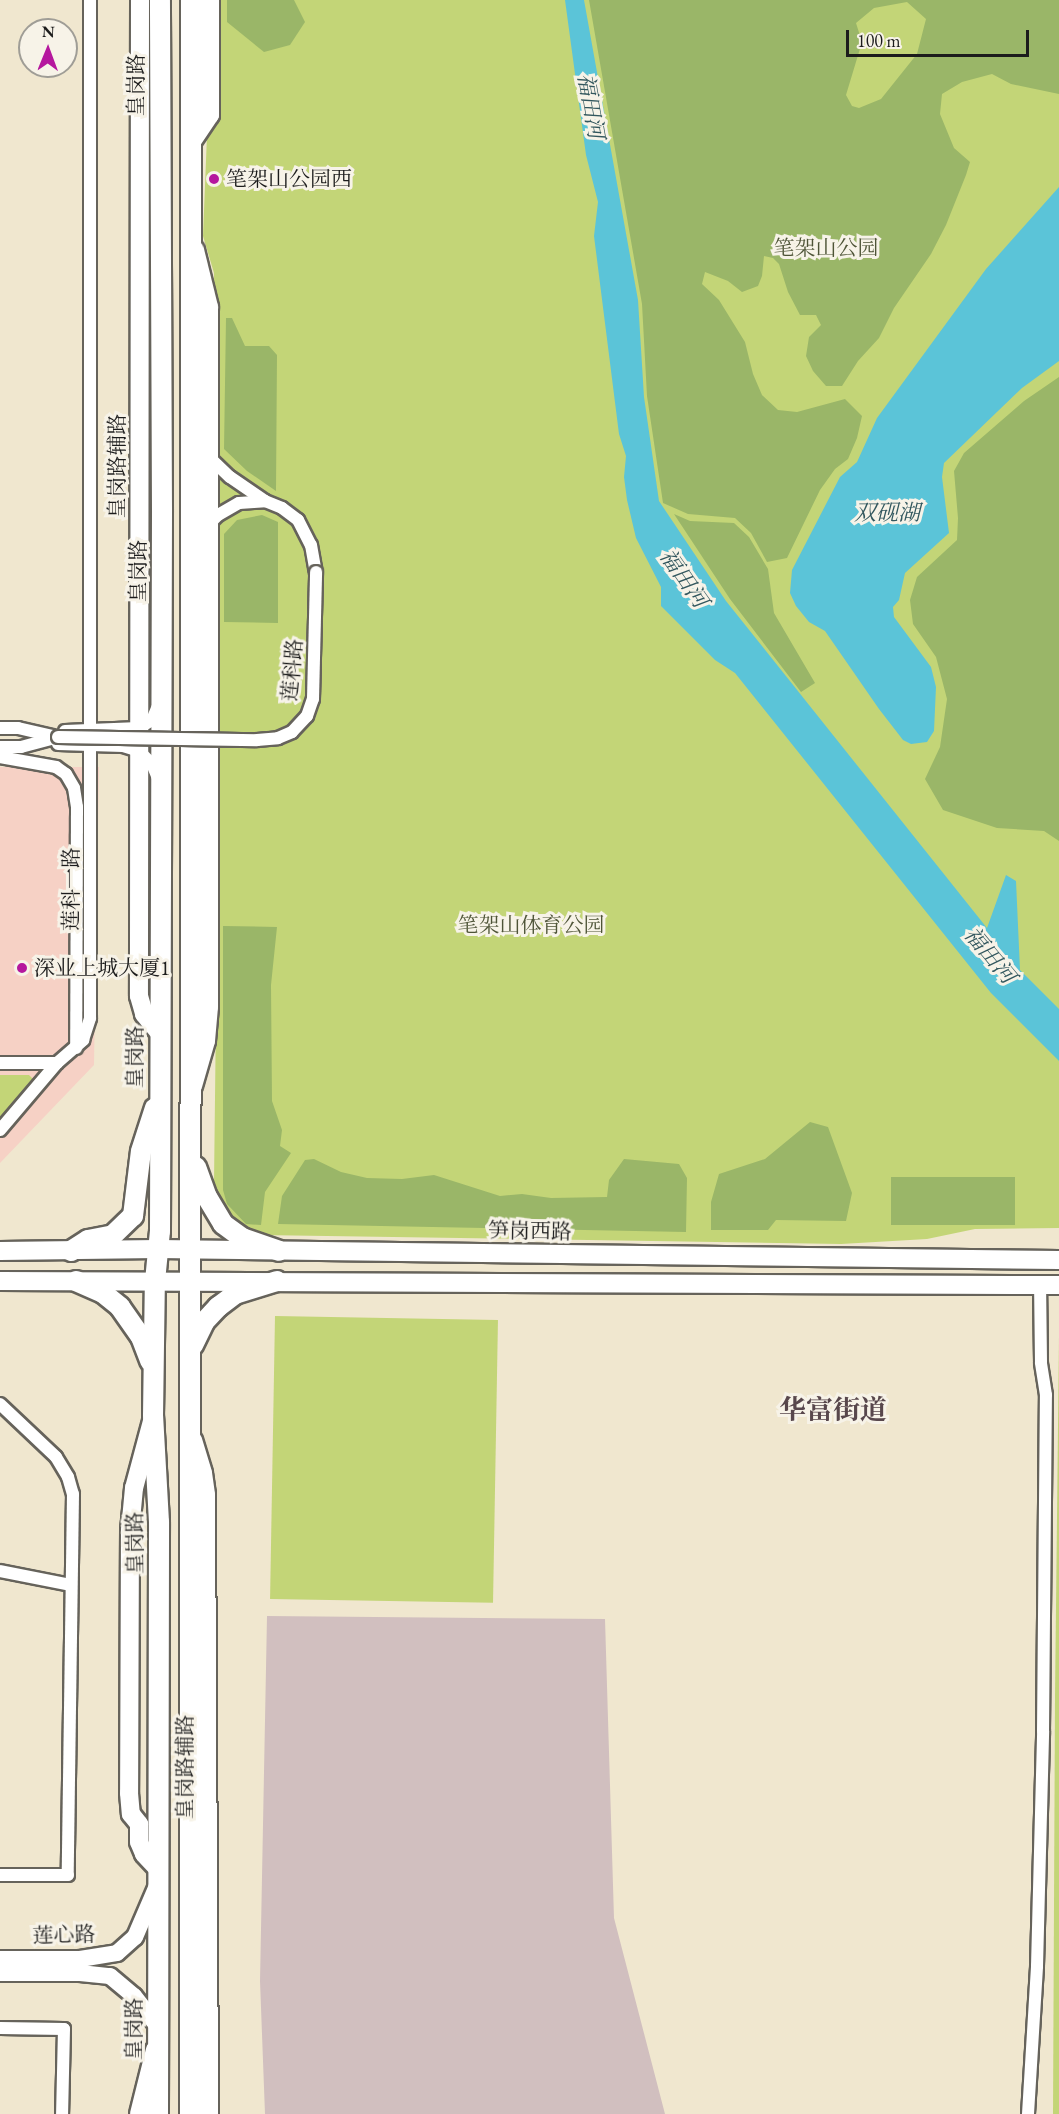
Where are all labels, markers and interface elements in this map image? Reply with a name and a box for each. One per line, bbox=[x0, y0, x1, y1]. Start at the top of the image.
north arrow bbox=[18, 18, 78, 78]
scale bar bbox=[849, 18, 1032, 56]
text: N bbox=[42, 21, 55, 42]
text: 100 m bbox=[857, 29, 901, 52]
street label: 皇岗路 bbox=[123, 54, 149, 116]
water label: 福田河 bbox=[572, 71, 610, 141]
place label: 笔架山公园西 bbox=[226, 166, 352, 192]
marker: 笔架山公园西 bbox=[207, 172, 221, 186]
park label: 笔架山公园 bbox=[774, 235, 878, 261]
street label: 皇岗路辅路 bbox=[104, 414, 130, 518]
water label: 双砚湖 bbox=[854, 500, 920, 526]
street label: 皇岗路 bbox=[125, 540, 151, 602]
water label: 福田河 bbox=[654, 543, 714, 613]
street label: 莲科路 bbox=[277, 638, 307, 702]
street label: 莲科一路 bbox=[58, 847, 84, 931]
park label: 笔架山体育公园 bbox=[458, 912, 604, 938]
water label: 福田河 bbox=[959, 921, 1021, 989]
place label: 深业上城大厦1 bbox=[34, 955, 170, 981]
marker: 深业上城大厦1 bbox=[15, 961, 29, 975]
street label: 皇岗路 bbox=[122, 1026, 148, 1088]
street label: 笋岗西路 bbox=[488, 1218, 572, 1244]
district label: 华富街道 bbox=[779, 1394, 887, 1426]
street label: 皇岗路 bbox=[122, 1511, 148, 1575]
street label: 皇岗路辅路 bbox=[172, 1715, 198, 1819]
street label: 莲心路 bbox=[32, 1921, 96, 1949]
street label: 皇岗路 bbox=[121, 1998, 147, 2060]

